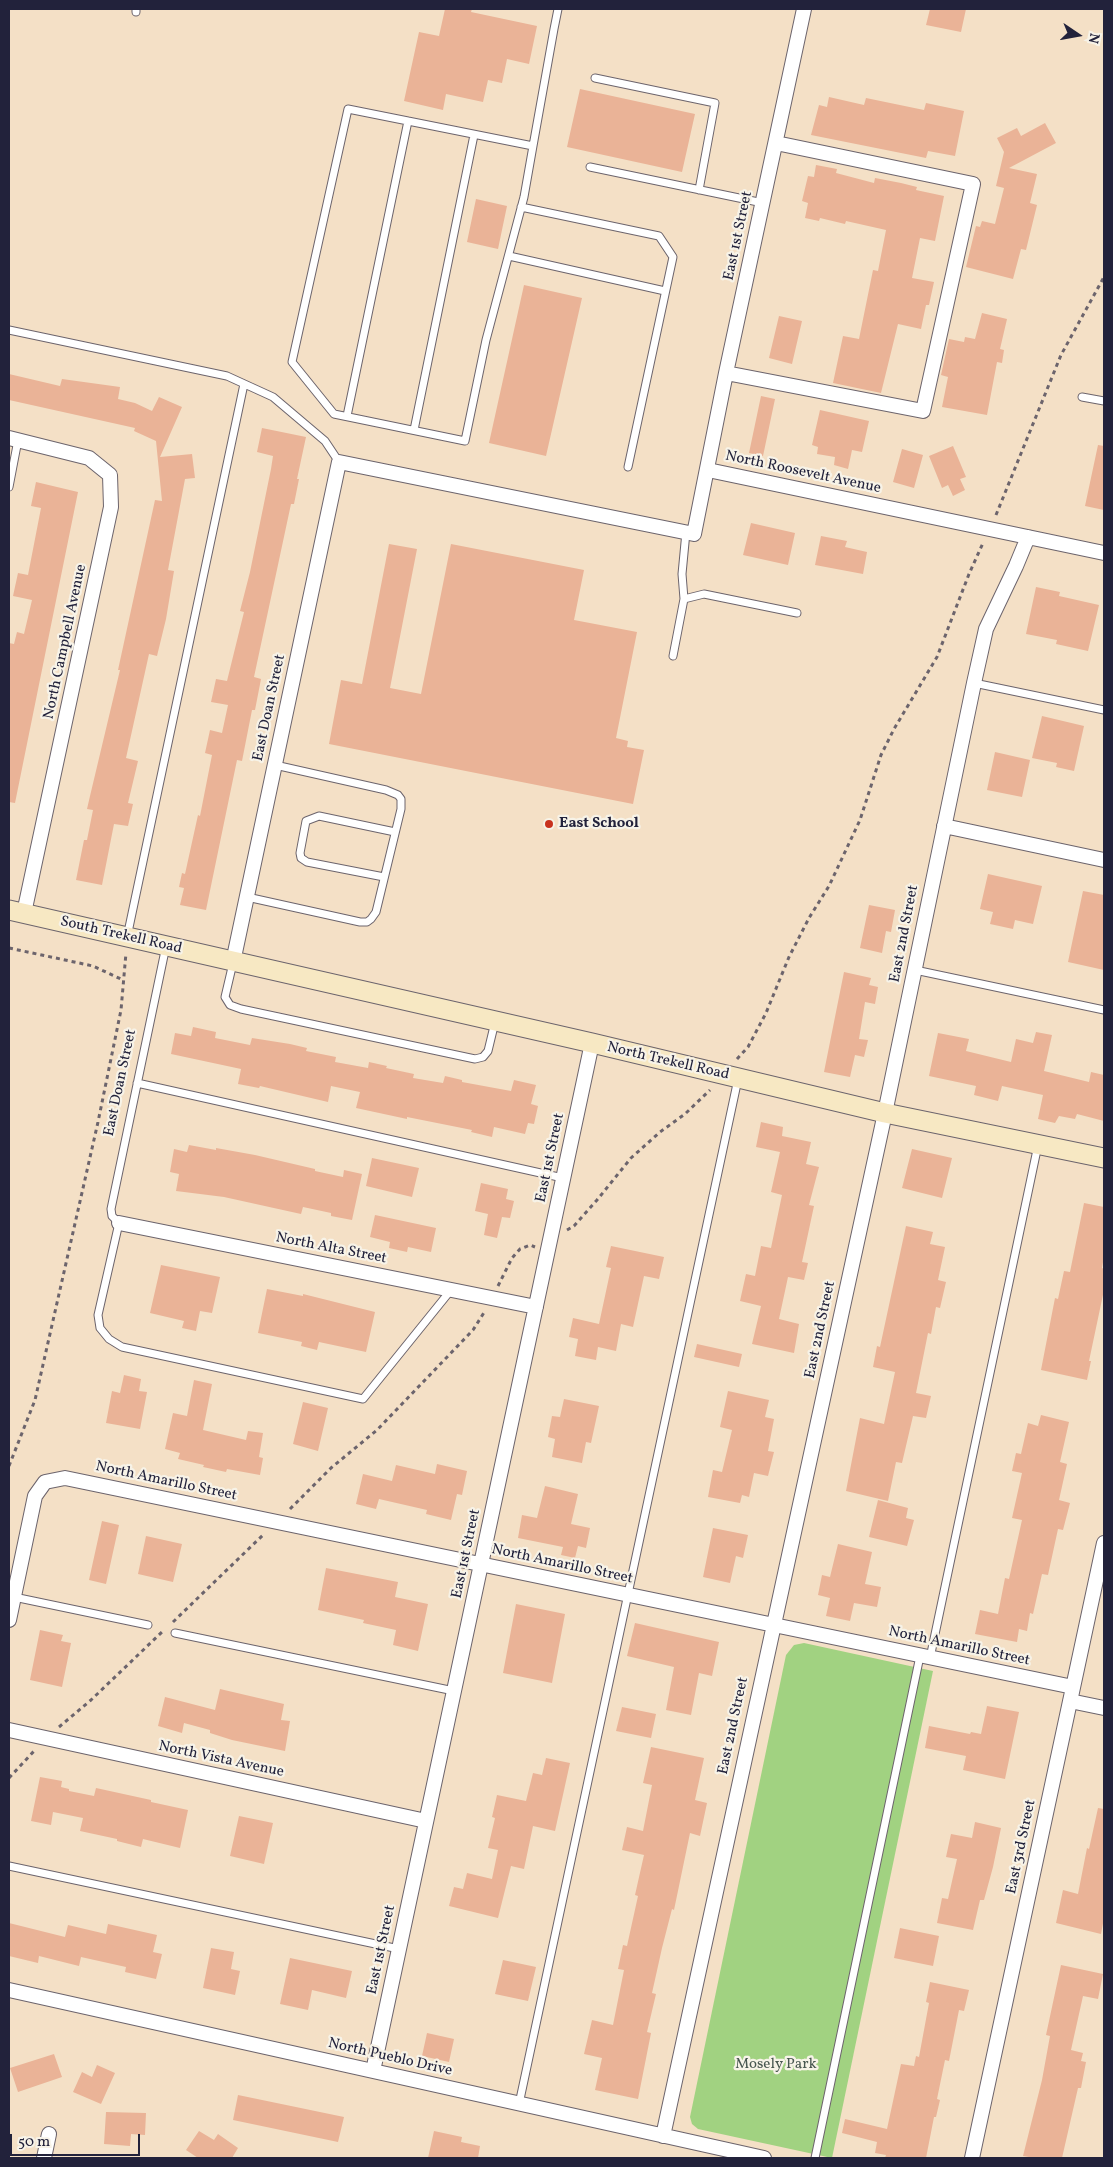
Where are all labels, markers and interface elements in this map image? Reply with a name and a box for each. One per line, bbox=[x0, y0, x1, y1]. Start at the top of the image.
north arrow bbox=[1053, 10, 1103, 60]
text: N bbox=[1083, 31, 1104, 45]
street label: East 1st Street bbox=[721, 190, 757, 282]
street label: North Roosevelt Avenue bbox=[724, 448, 882, 498]
street label: North Campbell Avenue bbox=[41, 563, 91, 721]
street label: East Doan Street bbox=[250, 653, 290, 763]
place label: East School bbox=[559, 815, 639, 833]
marker: East School bbox=[543, 818, 555, 830]
street label: East 2nd Street bbox=[887, 884, 923, 984]
street label: South Trekell Road bbox=[58, 913, 184, 959]
street label: East Doan Street bbox=[101, 1028, 141, 1138]
street label: North Trekell Road bbox=[605, 1039, 731, 1085]
street label: East 1st Street bbox=[533, 1112, 569, 1204]
street label: North Alta Street bbox=[274, 1229, 388, 1269]
street label: East 2nd Street bbox=[802, 1280, 840, 1380]
street label: North Amarillo Street bbox=[94, 1458, 238, 1506]
street label: East 1st Street bbox=[449, 1508, 485, 1600]
street label: North Amarillo Street bbox=[490, 1541, 634, 1589]
street label: North Amarillo Street bbox=[887, 1623, 1031, 1671]
street label: East 2nd Street bbox=[715, 1676, 753, 1776]
street label: North Vista Avenue bbox=[157, 1738, 285, 1782]
street label: East 3rd Street bbox=[1003, 1798, 1041, 1896]
street label: East 1st Street bbox=[364, 1904, 400, 1996]
street label: North Pueblo Drive bbox=[326, 2035, 454, 2081]
park label: Mosely Park bbox=[735, 2056, 817, 2074]
scale bar bbox=[12, 2124, 142, 2156]
text: 50 m bbox=[18, 2132, 50, 2153]

